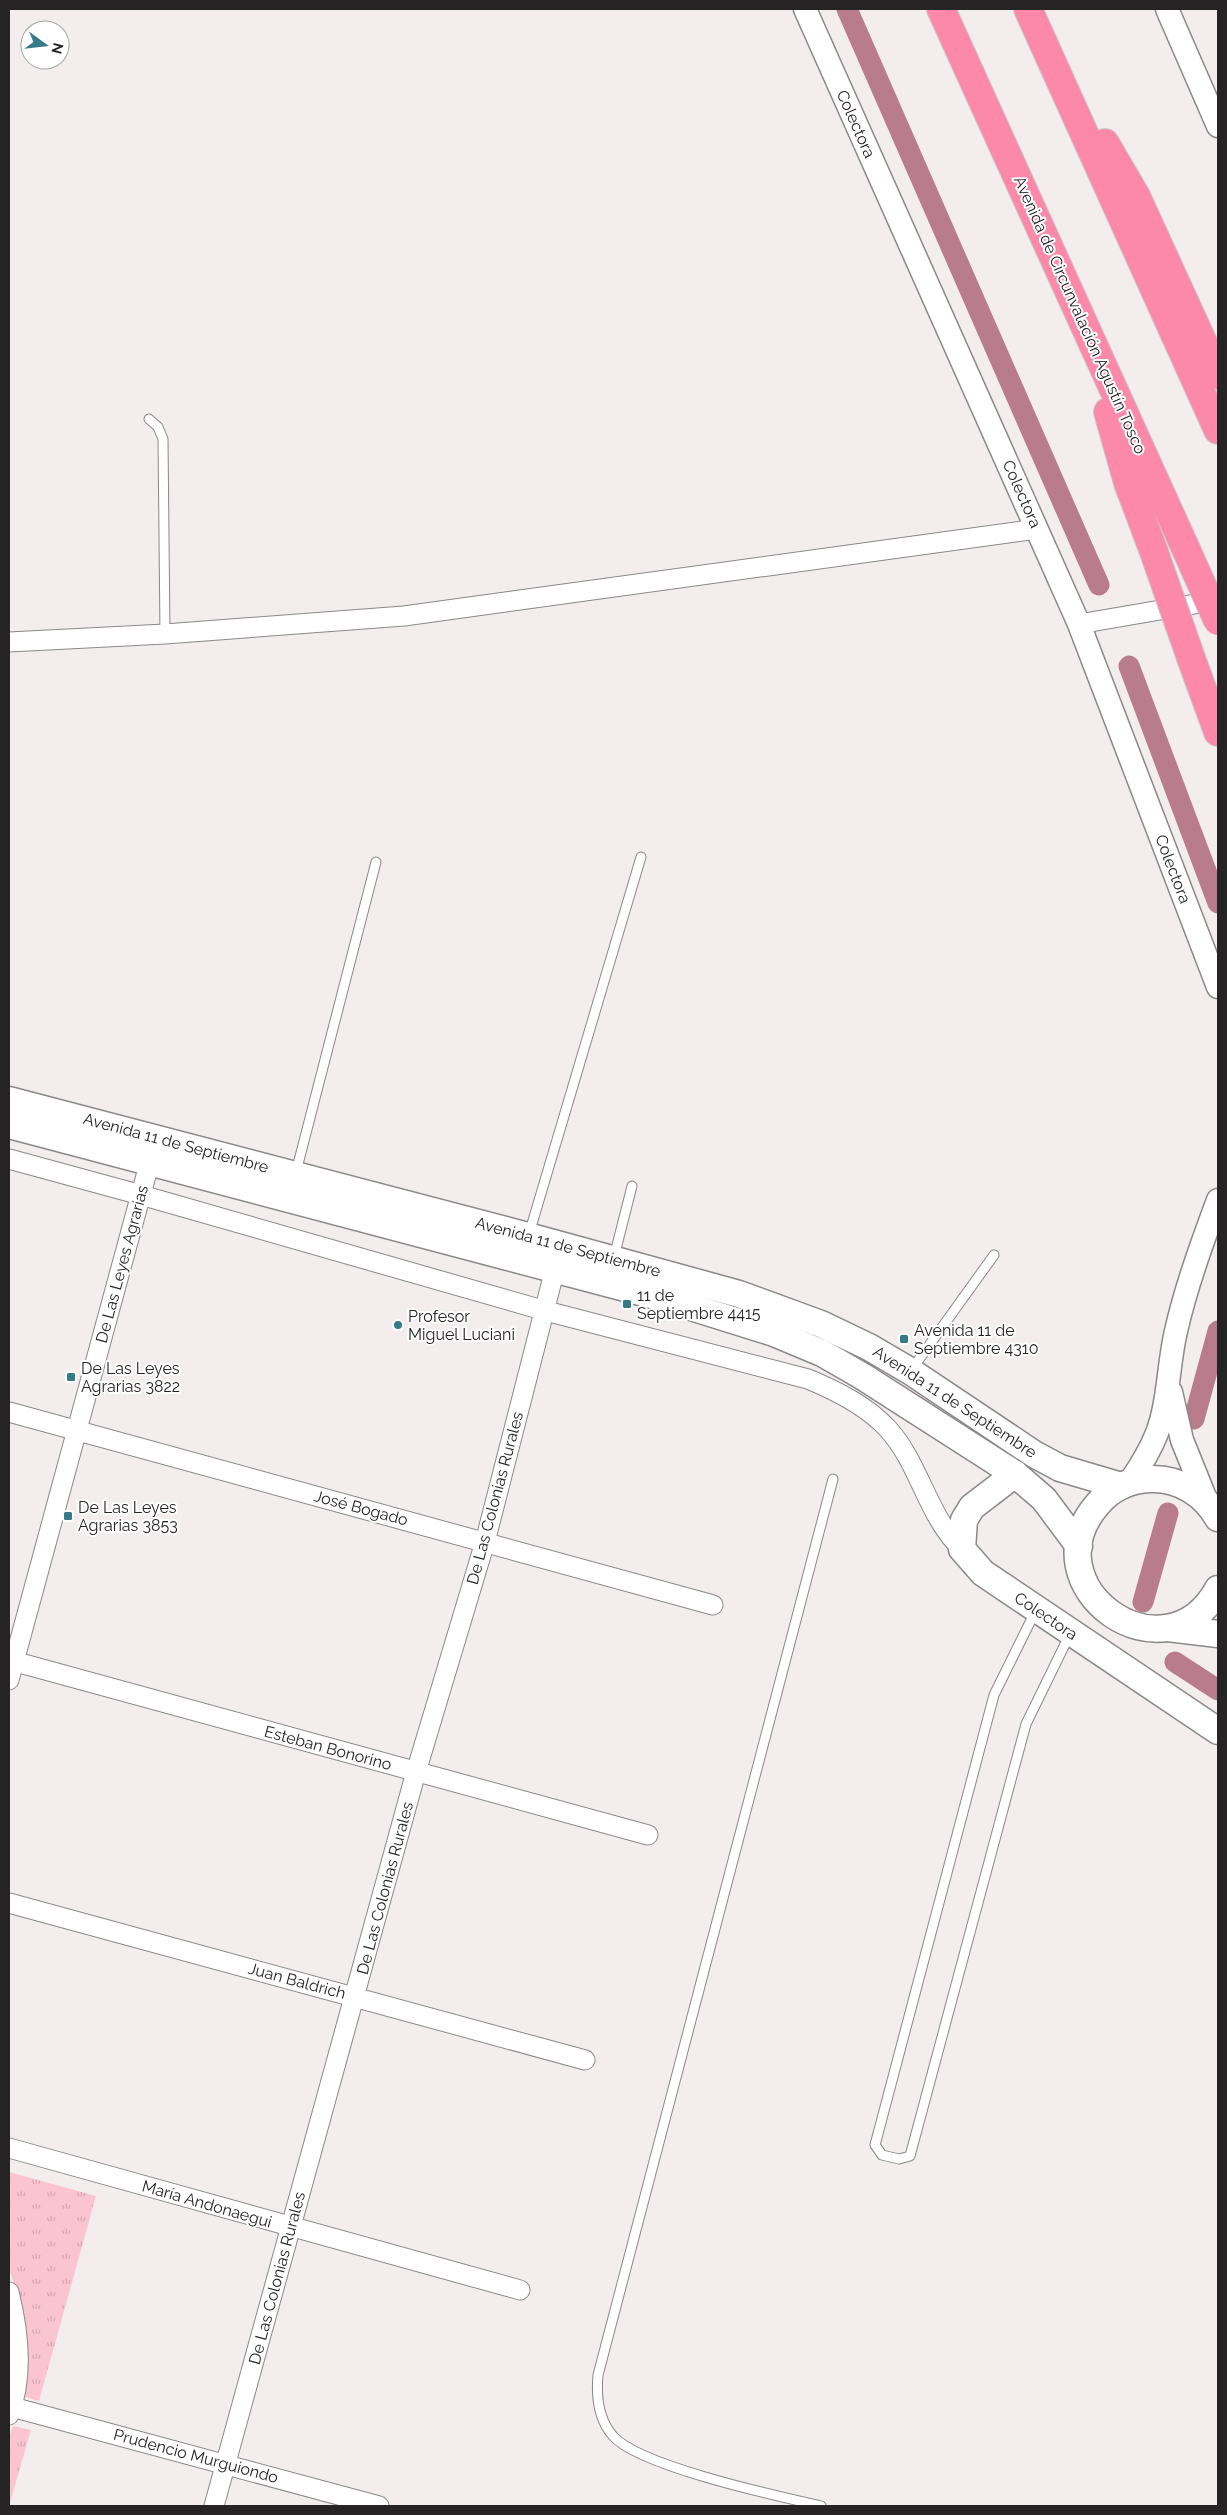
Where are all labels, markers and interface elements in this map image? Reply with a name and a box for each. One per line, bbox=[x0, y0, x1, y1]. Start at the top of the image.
north arrow bbox=[20, 20, 70, 70]
text: N bbox=[48, 41, 67, 56]
street label: Colectora bbox=[833, 87, 879, 161]
street label: Avenida de Circunvalación Agustín Tosco bbox=[1010, 173, 1150, 457]
street label: Colectora bbox=[999, 457, 1045, 531]
street label: Colectora bbox=[1151, 832, 1195, 906]
street label: Avenida 11 de Septiembre bbox=[81, 1109, 271, 1177]
street label: De Las Leyes Agrarias bbox=[92, 1183, 152, 1345]
street label: Avenida 11 de Septiembre bbox=[473, 1213, 663, 1281]
place label: 11 de Septiembre 4415 bbox=[637, 1286, 761, 1323]
marker: 11 de Septiembre 4415 bbox=[621, 1298, 633, 1310]
place label: Profesor Miguel Luciani bbox=[408, 1307, 515, 1344]
marker: Profesor Miguel Luciani bbox=[392, 1319, 404, 1331]
place label: Avenida 11 de Septiembre 4310 bbox=[914, 1321, 1038, 1358]
marker: Avenida 11 de Septiembre 4310 bbox=[898, 1333, 910, 1345]
street label: Avenida 11 de Septiembre bbox=[870, 1342, 1040, 1462]
place label: De Las Leyes Agrarias 3822 bbox=[81, 1359, 180, 1396]
marker: De Las Leyes Agrarias 3822 bbox=[65, 1371, 77, 1383]
street label: De Las Colonias Rurales bbox=[463, 1409, 527, 1586]
street label: José Bogado bbox=[312, 1486, 410, 1530]
place label: De Las Leyes Agrarias 3853 bbox=[78, 1498, 178, 1535]
marker: De Las Leyes Agrarias 3853 bbox=[62, 1510, 74, 1522]
street label: Colectora bbox=[1011, 1588, 1081, 1644]
street label: Esteban Bonorino bbox=[262, 1722, 394, 1774]
street label: De Las Colonias Rurales bbox=[353, 1799, 417, 1976]
street label: Juan Baldrich bbox=[246, 1959, 348, 2003]
street label: María Andonaegui bbox=[140, 2176, 274, 2232]
street label: De Las Colonias Rurales bbox=[245, 2189, 309, 2366]
street label: Prudencio Murguiondo bbox=[112, 2425, 280, 2487]

